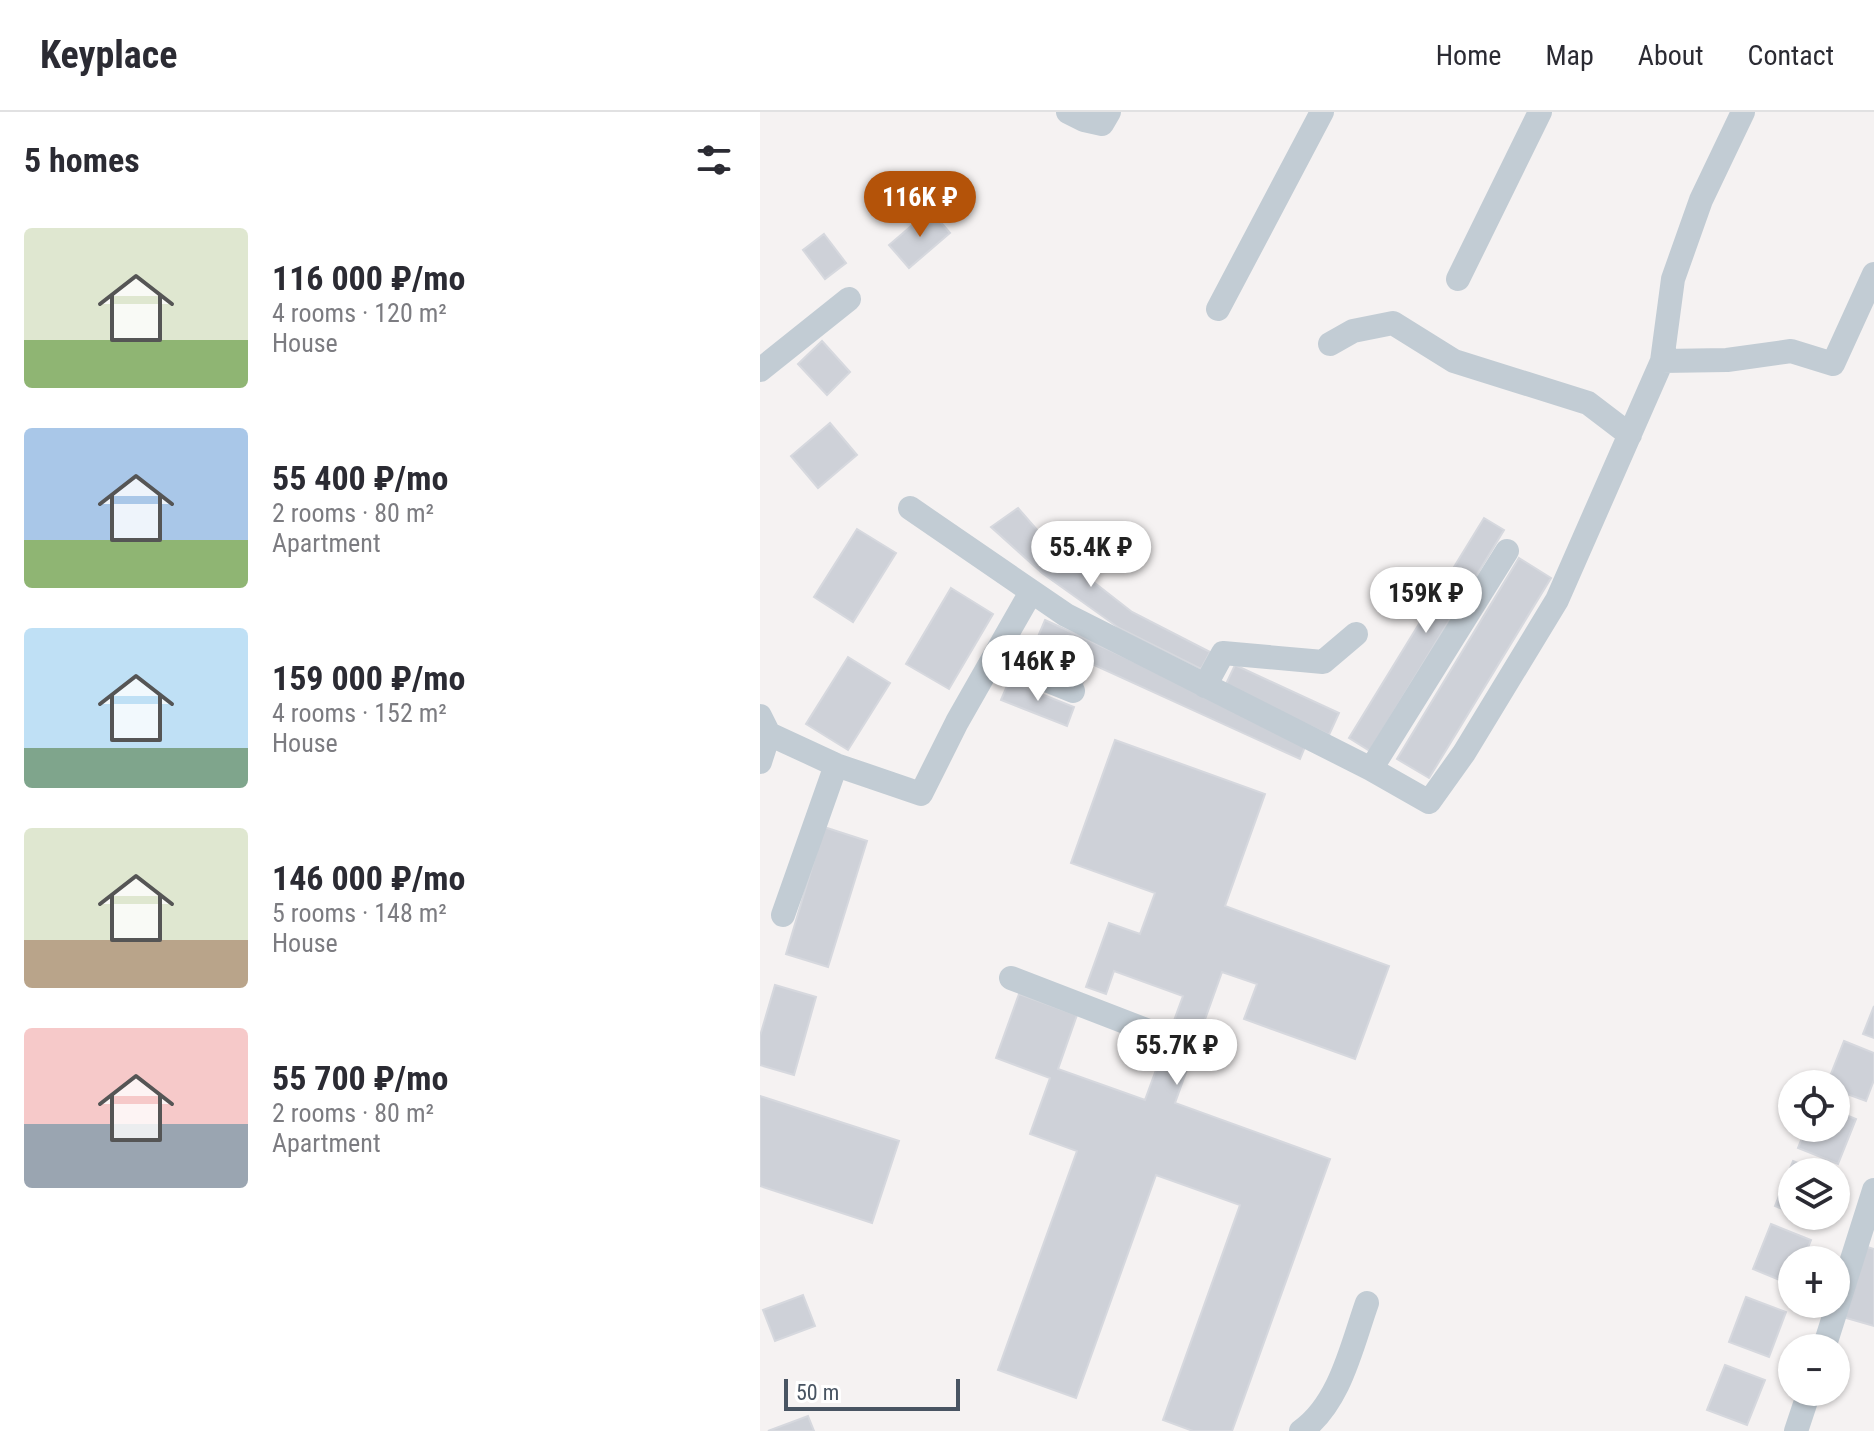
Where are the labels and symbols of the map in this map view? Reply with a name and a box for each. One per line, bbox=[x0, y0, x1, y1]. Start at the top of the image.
pin: 116K ₽ bbox=[855, 171, 985, 239]
pin: 55.4K ₽ bbox=[1017, 521, 1165, 589]
pin: 159K ₽ bbox=[1361, 567, 1491, 635]
pin: 146K ₽ bbox=[973, 635, 1103, 703]
pin: 55.7K ₽ bbox=[1103, 1019, 1251, 1087]
scale bar bbox=[784, 1375, 960, 1411]

